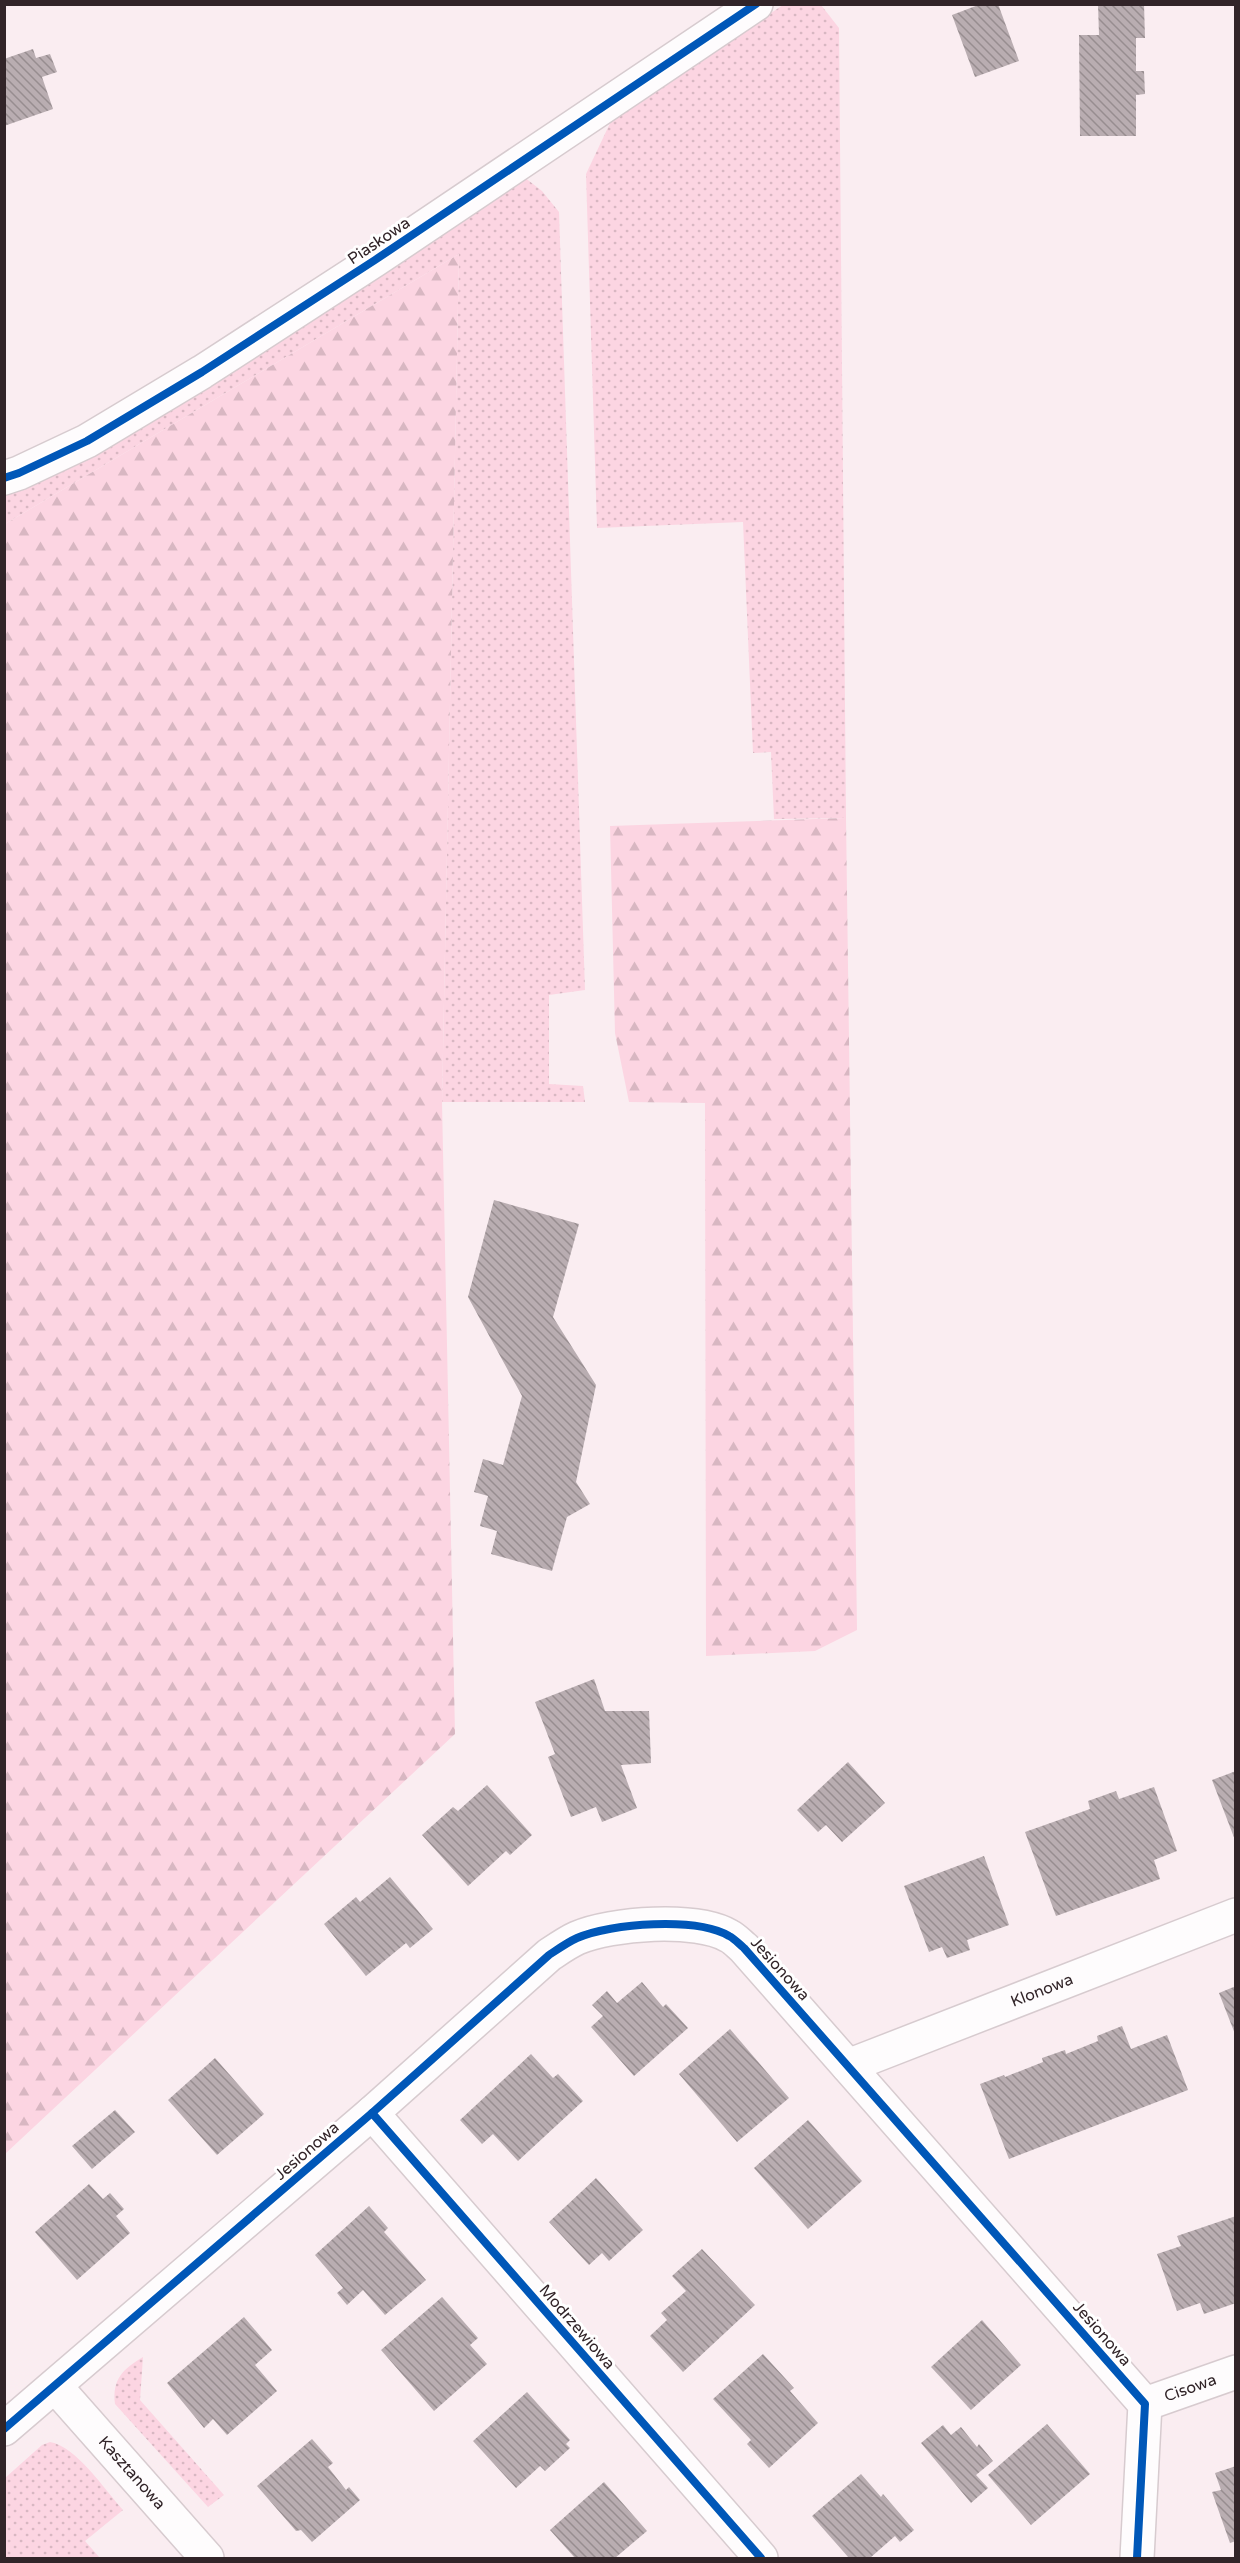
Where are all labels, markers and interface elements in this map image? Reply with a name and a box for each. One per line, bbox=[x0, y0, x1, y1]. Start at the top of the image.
street label: Piaskowa bbox=[344, 213, 414, 269]
street label: Jesionowa bbox=[746, 1933, 814, 2005]
street label: Klonowa bbox=[1008, 1969, 1076, 2012]
street label: Jesionowa bbox=[271, 2118, 343, 2184]
street label: Modrzewiowa bbox=[535, 2280, 619, 2374]
street label: Jesionowa bbox=[1069, 2298, 1135, 2370]
street label: Cisowa bbox=[1161, 2370, 1219, 2406]
street label: Kasztanowa bbox=[94, 2432, 170, 2514]

